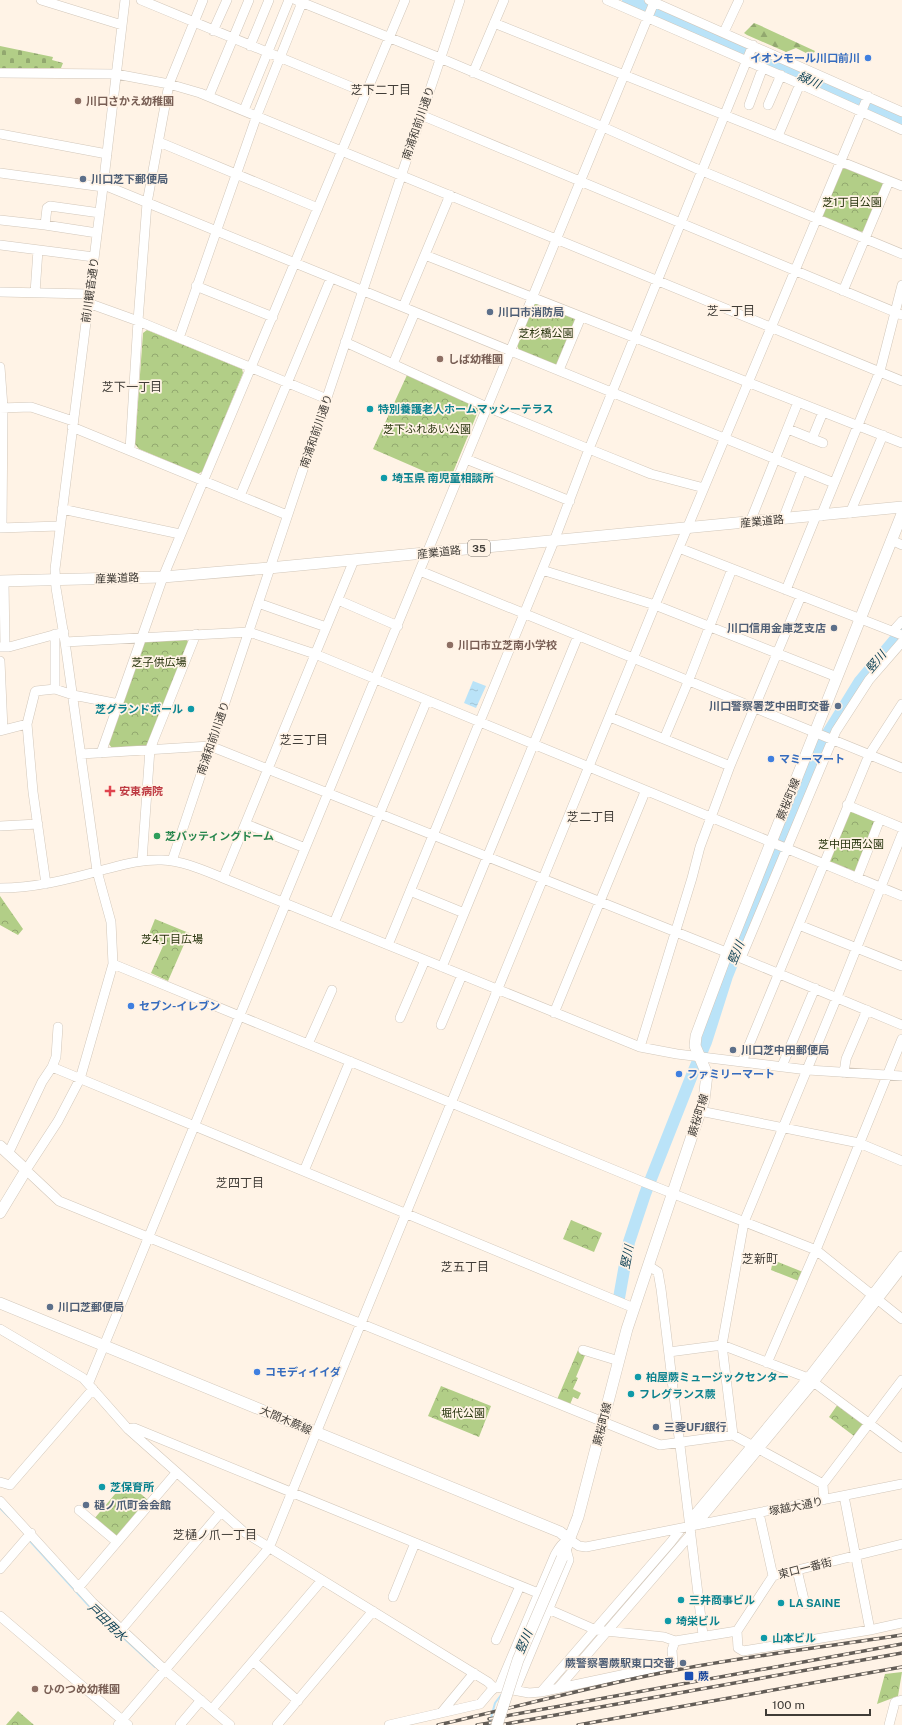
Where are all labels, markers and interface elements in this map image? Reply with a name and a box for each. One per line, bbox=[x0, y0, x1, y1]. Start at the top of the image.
place label: イオンモール川口前川 bbox=[750, 52, 860, 64]
marker: イオンモール川口前川 bbox=[863, 53, 873, 63]
water label: 緑川 bbox=[795, 69, 825, 92]
district label: 芝下二丁目 bbox=[351, 83, 411, 97]
street label: 南浦和前川通り bbox=[400, 85, 436, 161]
place label: 川口さかえ幼稚園 bbox=[86, 95, 174, 107]
marker: 川口さかえ幼稚園 bbox=[73, 96, 83, 106]
place label: 川口芝下郵便局 bbox=[91, 173, 168, 185]
marker: 川口芝下郵便局 bbox=[78, 174, 88, 184]
park label: 芝1丁目公園 bbox=[822, 196, 882, 208]
street label: 前川観音通り bbox=[79, 256, 101, 324]
district label: 芝一丁目 bbox=[707, 304, 755, 318]
place label: 川口市消防局 bbox=[498, 306, 564, 318]
marker: 川口市消防局 bbox=[485, 307, 495, 317]
park label: 芝杉橋公園 bbox=[519, 327, 574, 339]
place label: しば幼稚園 bbox=[448, 353, 503, 365]
marker: しば幼稚園 bbox=[435, 354, 445, 364]
district label: 芝下一丁目 bbox=[102, 380, 162, 394]
street label: 南浦和前川通り bbox=[298, 393, 334, 469]
place label: 特別養護老人ホームマッシーテラス bbox=[378, 403, 553, 415]
marker: 特別養護老人ホームマッシーテラス bbox=[365, 404, 375, 414]
park label: 芝下ふれあい公園 bbox=[383, 423, 471, 435]
place label: 埼玉県 南児童相談所 bbox=[392, 472, 493, 484]
marker: 埼玉県 南児童相談所 bbox=[379, 473, 389, 483]
street label: 産業道路 bbox=[740, 513, 784, 529]
road number: 35 bbox=[468, 540, 490, 556]
street label: 産業道路 bbox=[416, 544, 462, 560]
street label: 産業道路 bbox=[95, 571, 139, 585]
place label: 川口信用金庫芝支店 bbox=[727, 622, 826, 634]
marker: 川口信用金庫芝支店 bbox=[829, 623, 839, 633]
place label: 川口市立芝南小学校 bbox=[458, 639, 557, 651]
marker: 川口市立芝南小学校 bbox=[445, 640, 455, 650]
water label: 竪川 bbox=[863, 647, 890, 676]
park label: 芝子供広場 bbox=[132, 656, 187, 668]
street label: 南浦和前川通り bbox=[195, 700, 231, 776]
place label: 川口警察署芝中田町交番 bbox=[709, 700, 830, 712]
marker: 川口警察署芝中田町交番 bbox=[833, 701, 843, 711]
place label: 芝グランドボール bbox=[95, 703, 183, 715]
marker: 芝グランドボール bbox=[186, 704, 196, 714]
district label: 芝三丁目 bbox=[280, 733, 328, 747]
place label: マミーマート bbox=[779, 753, 845, 765]
marker: マミーマート bbox=[766, 754, 776, 764]
street label: 蕨桜町線 bbox=[774, 776, 802, 822]
marker: 安東病院 bbox=[104, 785, 116, 797]
place label: 安東病院 bbox=[119, 785, 163, 797]
district label: 芝二丁目 bbox=[567, 810, 615, 824]
place label: 芝バッティングドーム bbox=[165, 830, 274, 842]
marker: 芝バッティングドーム bbox=[152, 831, 162, 841]
park label: 芝中田西公園 bbox=[818, 838, 884, 850]
park label: 芝4丁目広場 bbox=[141, 933, 203, 945]
water label: 竪川 bbox=[725, 937, 748, 967]
place label: セブン-イレブン bbox=[139, 1000, 220, 1012]
marker: セブン-イレブン bbox=[126, 1001, 136, 1011]
place label: 川口芝中田郵便局 bbox=[741, 1044, 829, 1056]
marker: 川口芝中田郵便局 bbox=[728, 1045, 738, 1055]
place label: ファミリーマート bbox=[687, 1068, 775, 1080]
marker: ファミリーマート bbox=[674, 1069, 684, 1079]
street label: 蕨桜町線 bbox=[686, 1092, 710, 1138]
district label: 芝四丁目 bbox=[216, 1176, 264, 1190]
water label: 竪川 bbox=[618, 1242, 637, 1270]
district label: 芝新町 bbox=[742, 1252, 778, 1266]
district label: 芝五丁目 bbox=[441, 1260, 489, 1274]
place label: 川口芝郵便局 bbox=[58, 1301, 124, 1313]
marker: 川口芝郵便局 bbox=[45, 1302, 55, 1312]
place label: コモディイイダ bbox=[265, 1366, 341, 1378]
marker: コモディイイダ bbox=[252, 1367, 262, 1377]
place label: 柏屋蕨ミュージックセンター bbox=[646, 1371, 789, 1383]
marker: 柏屋蕨ミュージックセンター bbox=[633, 1372, 643, 1382]
place label: フレグランス蕨 bbox=[639, 1388, 716, 1400]
marker: フレグランス蕨 bbox=[626, 1389, 636, 1399]
street label: 蕨桜町線 bbox=[591, 1401, 613, 1447]
street label: 大間木蕨線 bbox=[258, 1404, 314, 1436]
park label: 堀代公園 bbox=[441, 1407, 485, 1419]
place label: 三菱UFJ銀行 bbox=[664, 1421, 727, 1433]
marker: 三菱UFJ銀行 bbox=[651, 1422, 661, 1432]
place label: 芝保育所 bbox=[110, 1481, 154, 1493]
marker: 芝保育所 bbox=[97, 1482, 107, 1492]
street label: 塚越大通り bbox=[768, 1495, 824, 1517]
place label: 樋ノ爪町会会館 bbox=[94, 1499, 171, 1511]
marker: 樋ノ爪町会会館 bbox=[81, 1500, 91, 1510]
district label: 芝樋ノ爪一丁目 bbox=[173, 1528, 257, 1542]
street label: 東口一番街 bbox=[777, 1556, 833, 1580]
place label: 三井商事ビル bbox=[689, 1594, 755, 1606]
marker: 三井商事ビル bbox=[676, 1595, 686, 1605]
place label: LA SAINE bbox=[789, 1597, 840, 1609]
marker: LA SAINE bbox=[776, 1598, 786, 1608]
water label: 戸田用水 bbox=[85, 1600, 131, 1645]
place label: 埼栄ビル bbox=[676, 1615, 720, 1627]
marker: 埼栄ビル bbox=[663, 1616, 673, 1626]
water label: 竪川 bbox=[513, 1626, 536, 1656]
place label: 山本ビル bbox=[772, 1632, 816, 1644]
marker: 山本ビル bbox=[759, 1633, 769, 1643]
place label: 蕨警察署蕨駅東口交番 bbox=[565, 1657, 675, 1669]
marker: 蕨警察署蕨駅東口交番 bbox=[678, 1658, 688, 1668]
marker: 蕨 bbox=[683, 1670, 695, 1682]
place label: 蕨 bbox=[698, 1670, 709, 1682]
place label: ひのつめ幼稚園 bbox=[43, 1683, 120, 1695]
marker: ひのつめ幼稚園 bbox=[30, 1684, 40, 1694]
scale bar bbox=[766, 1691, 870, 1717]
text: 100 m bbox=[772, 1698, 805, 1712]

